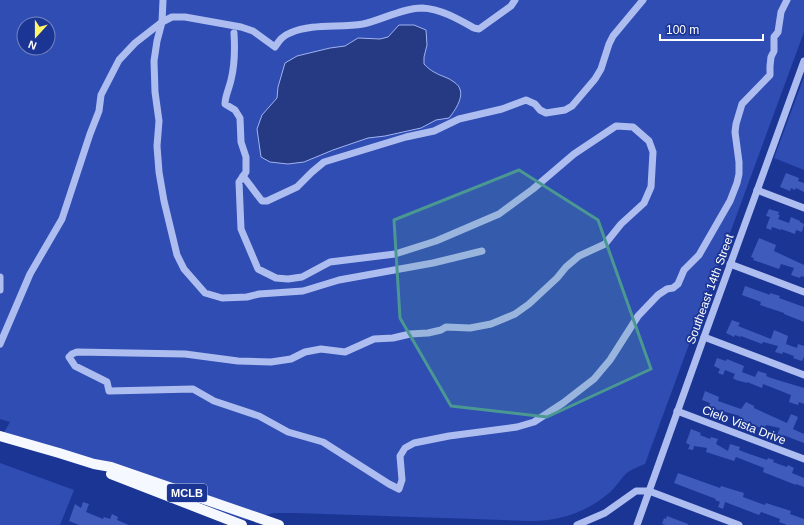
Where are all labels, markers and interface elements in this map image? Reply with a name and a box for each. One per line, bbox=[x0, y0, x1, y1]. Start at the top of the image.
north arrow bbox=[16, 16, 56, 56]
scale bar bbox=[660, 16, 763, 42]
text: 100 m bbox=[666, 23, 699, 37]
text: N bbox=[27, 38, 38, 52]
street label: Southeast 14th Street bbox=[684, 231, 737, 346]
street label: Cielo Vista Drive bbox=[700, 403, 788, 448]
road number: MCLB bbox=[167, 484, 207, 502]

